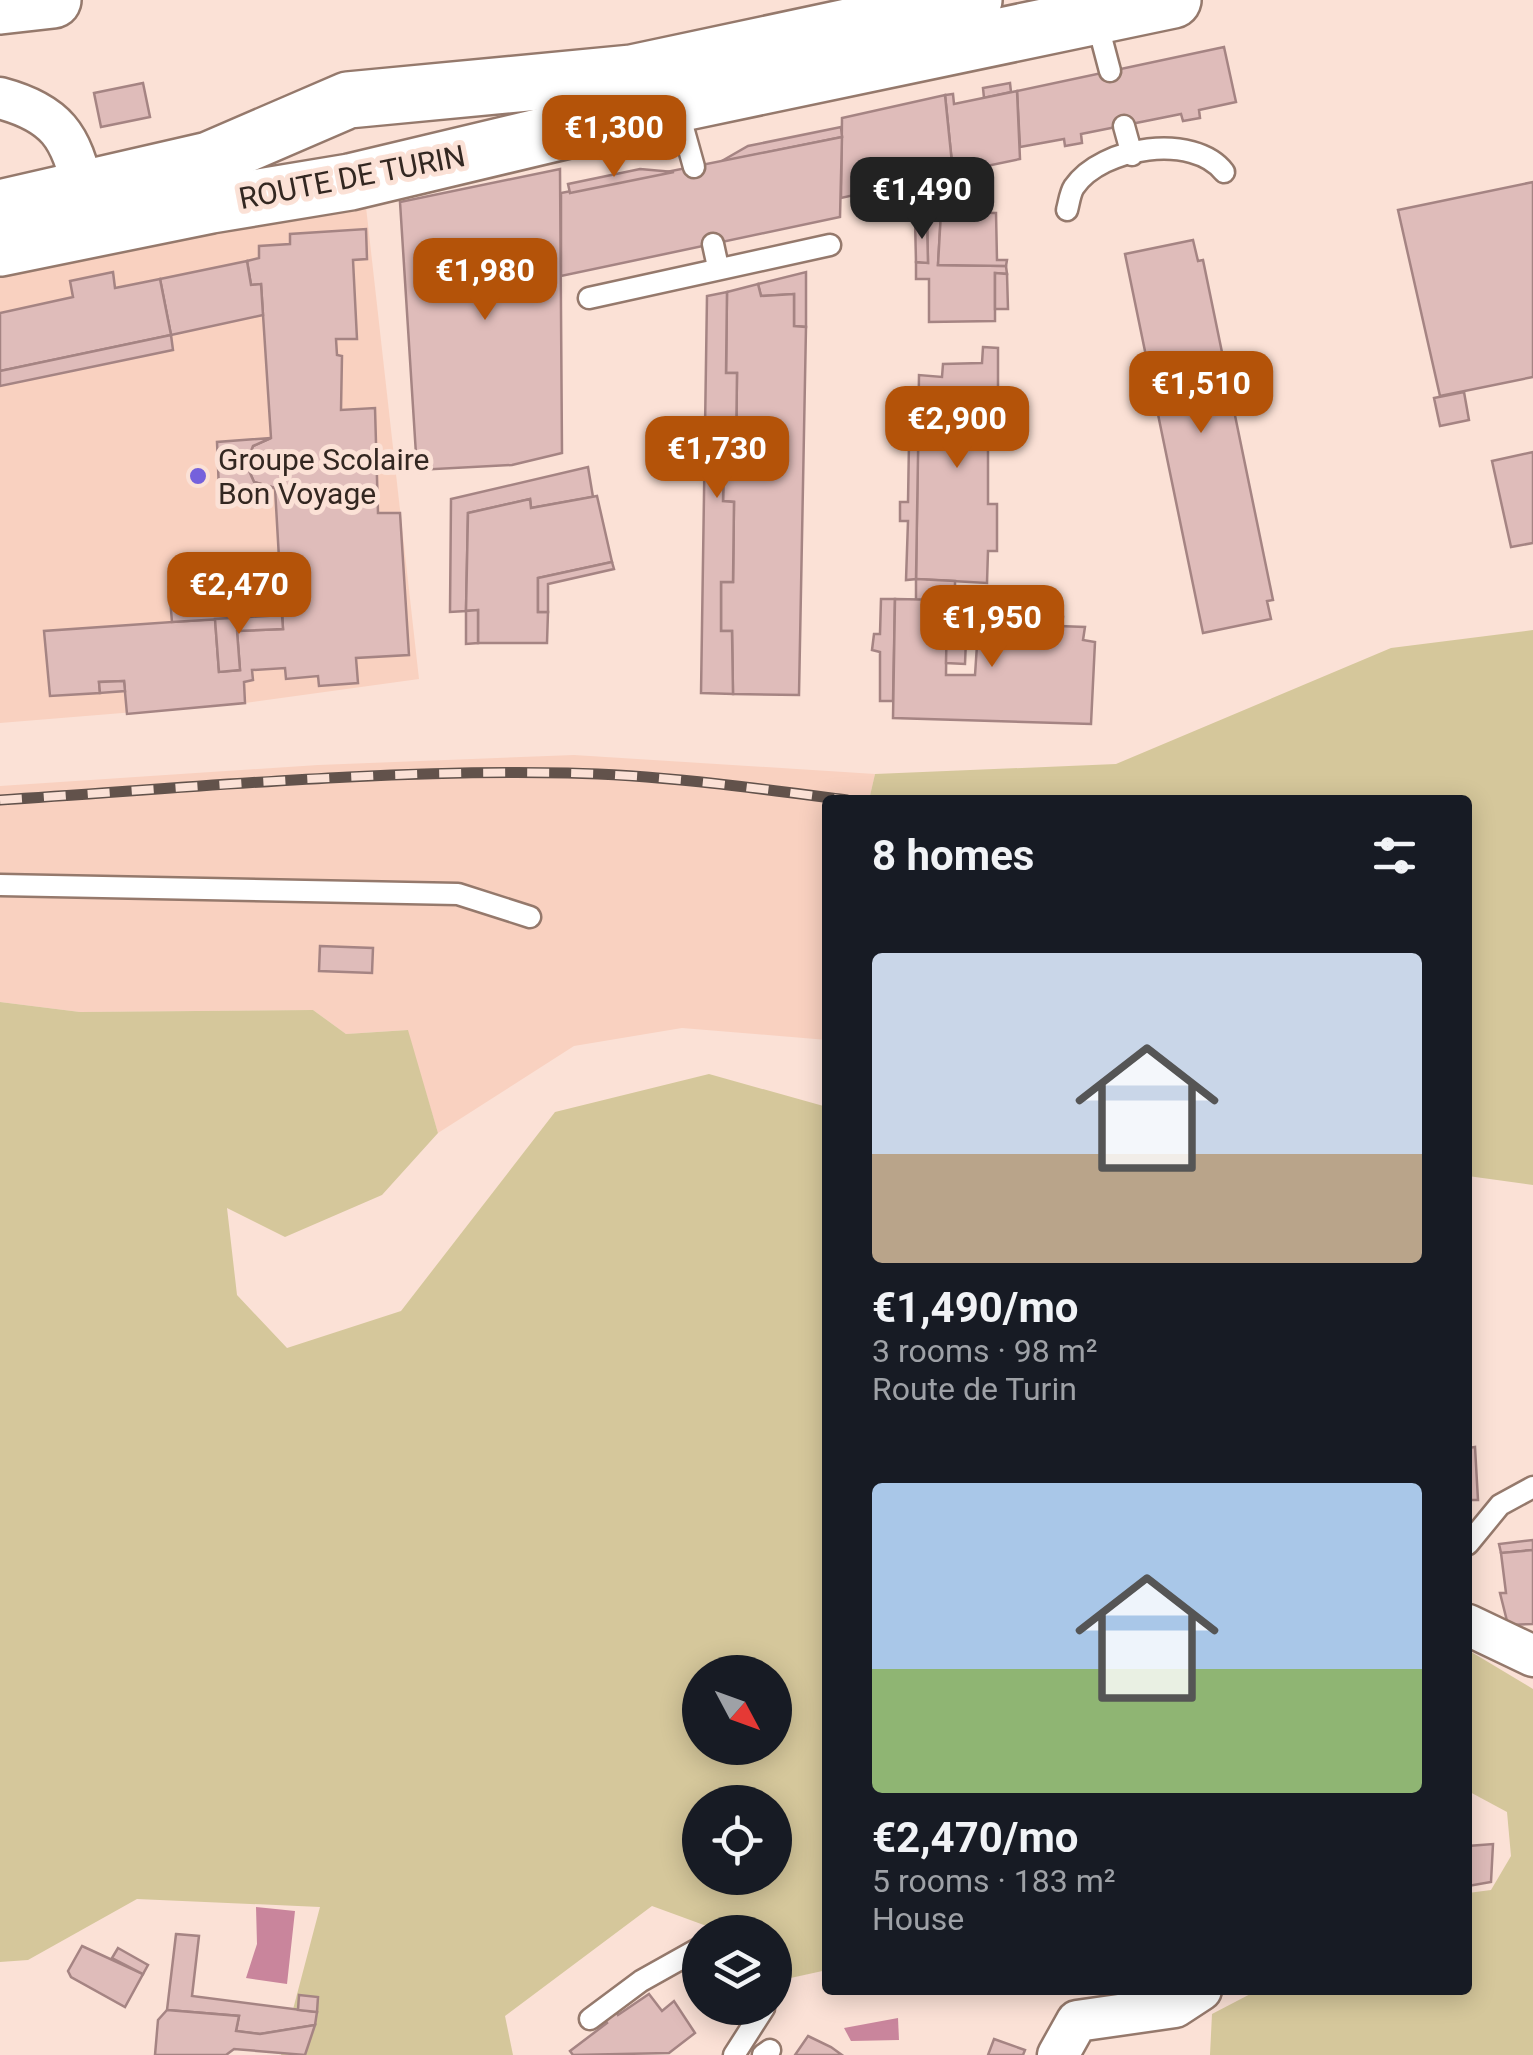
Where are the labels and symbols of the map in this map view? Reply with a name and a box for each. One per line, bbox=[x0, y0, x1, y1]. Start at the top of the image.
pin: €1,300 bbox=[533, 95, 695, 180]
street label: ROUTE DE TURIN bbox=[236, 138, 468, 216]
pin: €1,490 bbox=[841, 157, 1003, 242]
pin: €1,980 bbox=[404, 238, 566, 323]
pin: €1,510 bbox=[1120, 351, 1282, 436]
pin: €2,900 bbox=[876, 386, 1038, 471]
pin: €1,730 bbox=[636, 416, 798, 501]
place label: Groupe Scolaire Bon Voyage bbox=[218, 442, 429, 511]
marker: Groupe Scolaire Bon Voyage bbox=[187, 465, 209, 487]
pin: €2,470 bbox=[158, 552, 320, 637]
pin: €1,950 bbox=[911, 585, 1073, 670]
north arrow bbox=[682, 1655, 792, 1765]

